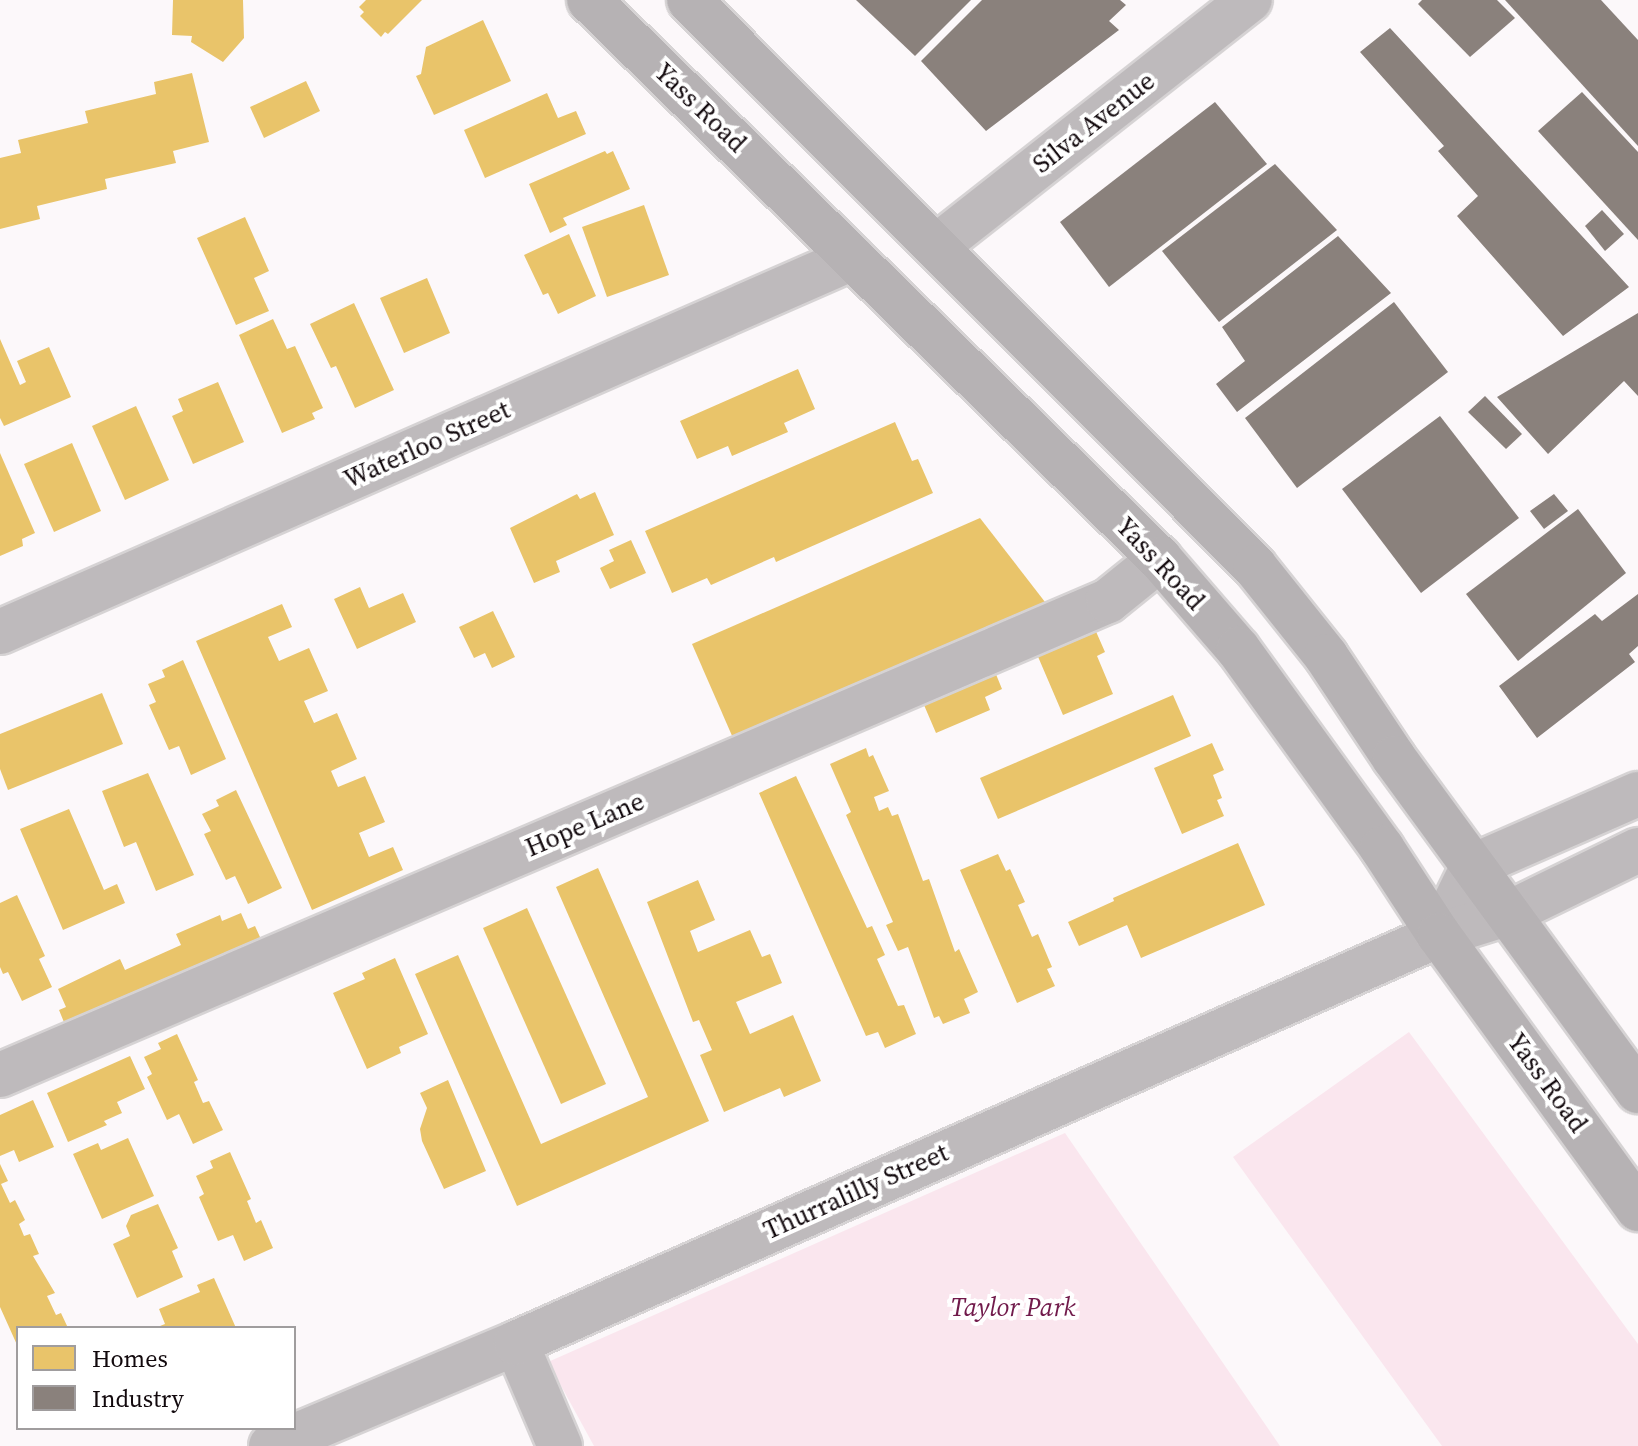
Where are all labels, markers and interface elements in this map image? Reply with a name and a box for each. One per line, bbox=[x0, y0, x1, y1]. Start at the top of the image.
street label: Yass Road bbox=[648, 57, 752, 159]
street label: Silva Avenue bbox=[1027, 66, 1161, 180]
street label: Waterloo Street bbox=[339, 394, 515, 496]
street label: Yass Road bbox=[1109, 511, 1211, 617]
street label: Hope Lane bbox=[521, 786, 649, 864]
street label: Yass Road bbox=[1501, 1027, 1593, 1139]
street label: Thurralilly Street bbox=[759, 1137, 953, 1247]
park label: Taylor Park bbox=[950, 1292, 1076, 1324]
legend bbox=[16, 1326, 296, 1430]
text: Homes bbox=[92, 1342, 168, 1375]
text: Industry bbox=[92, 1382, 184, 1415]

